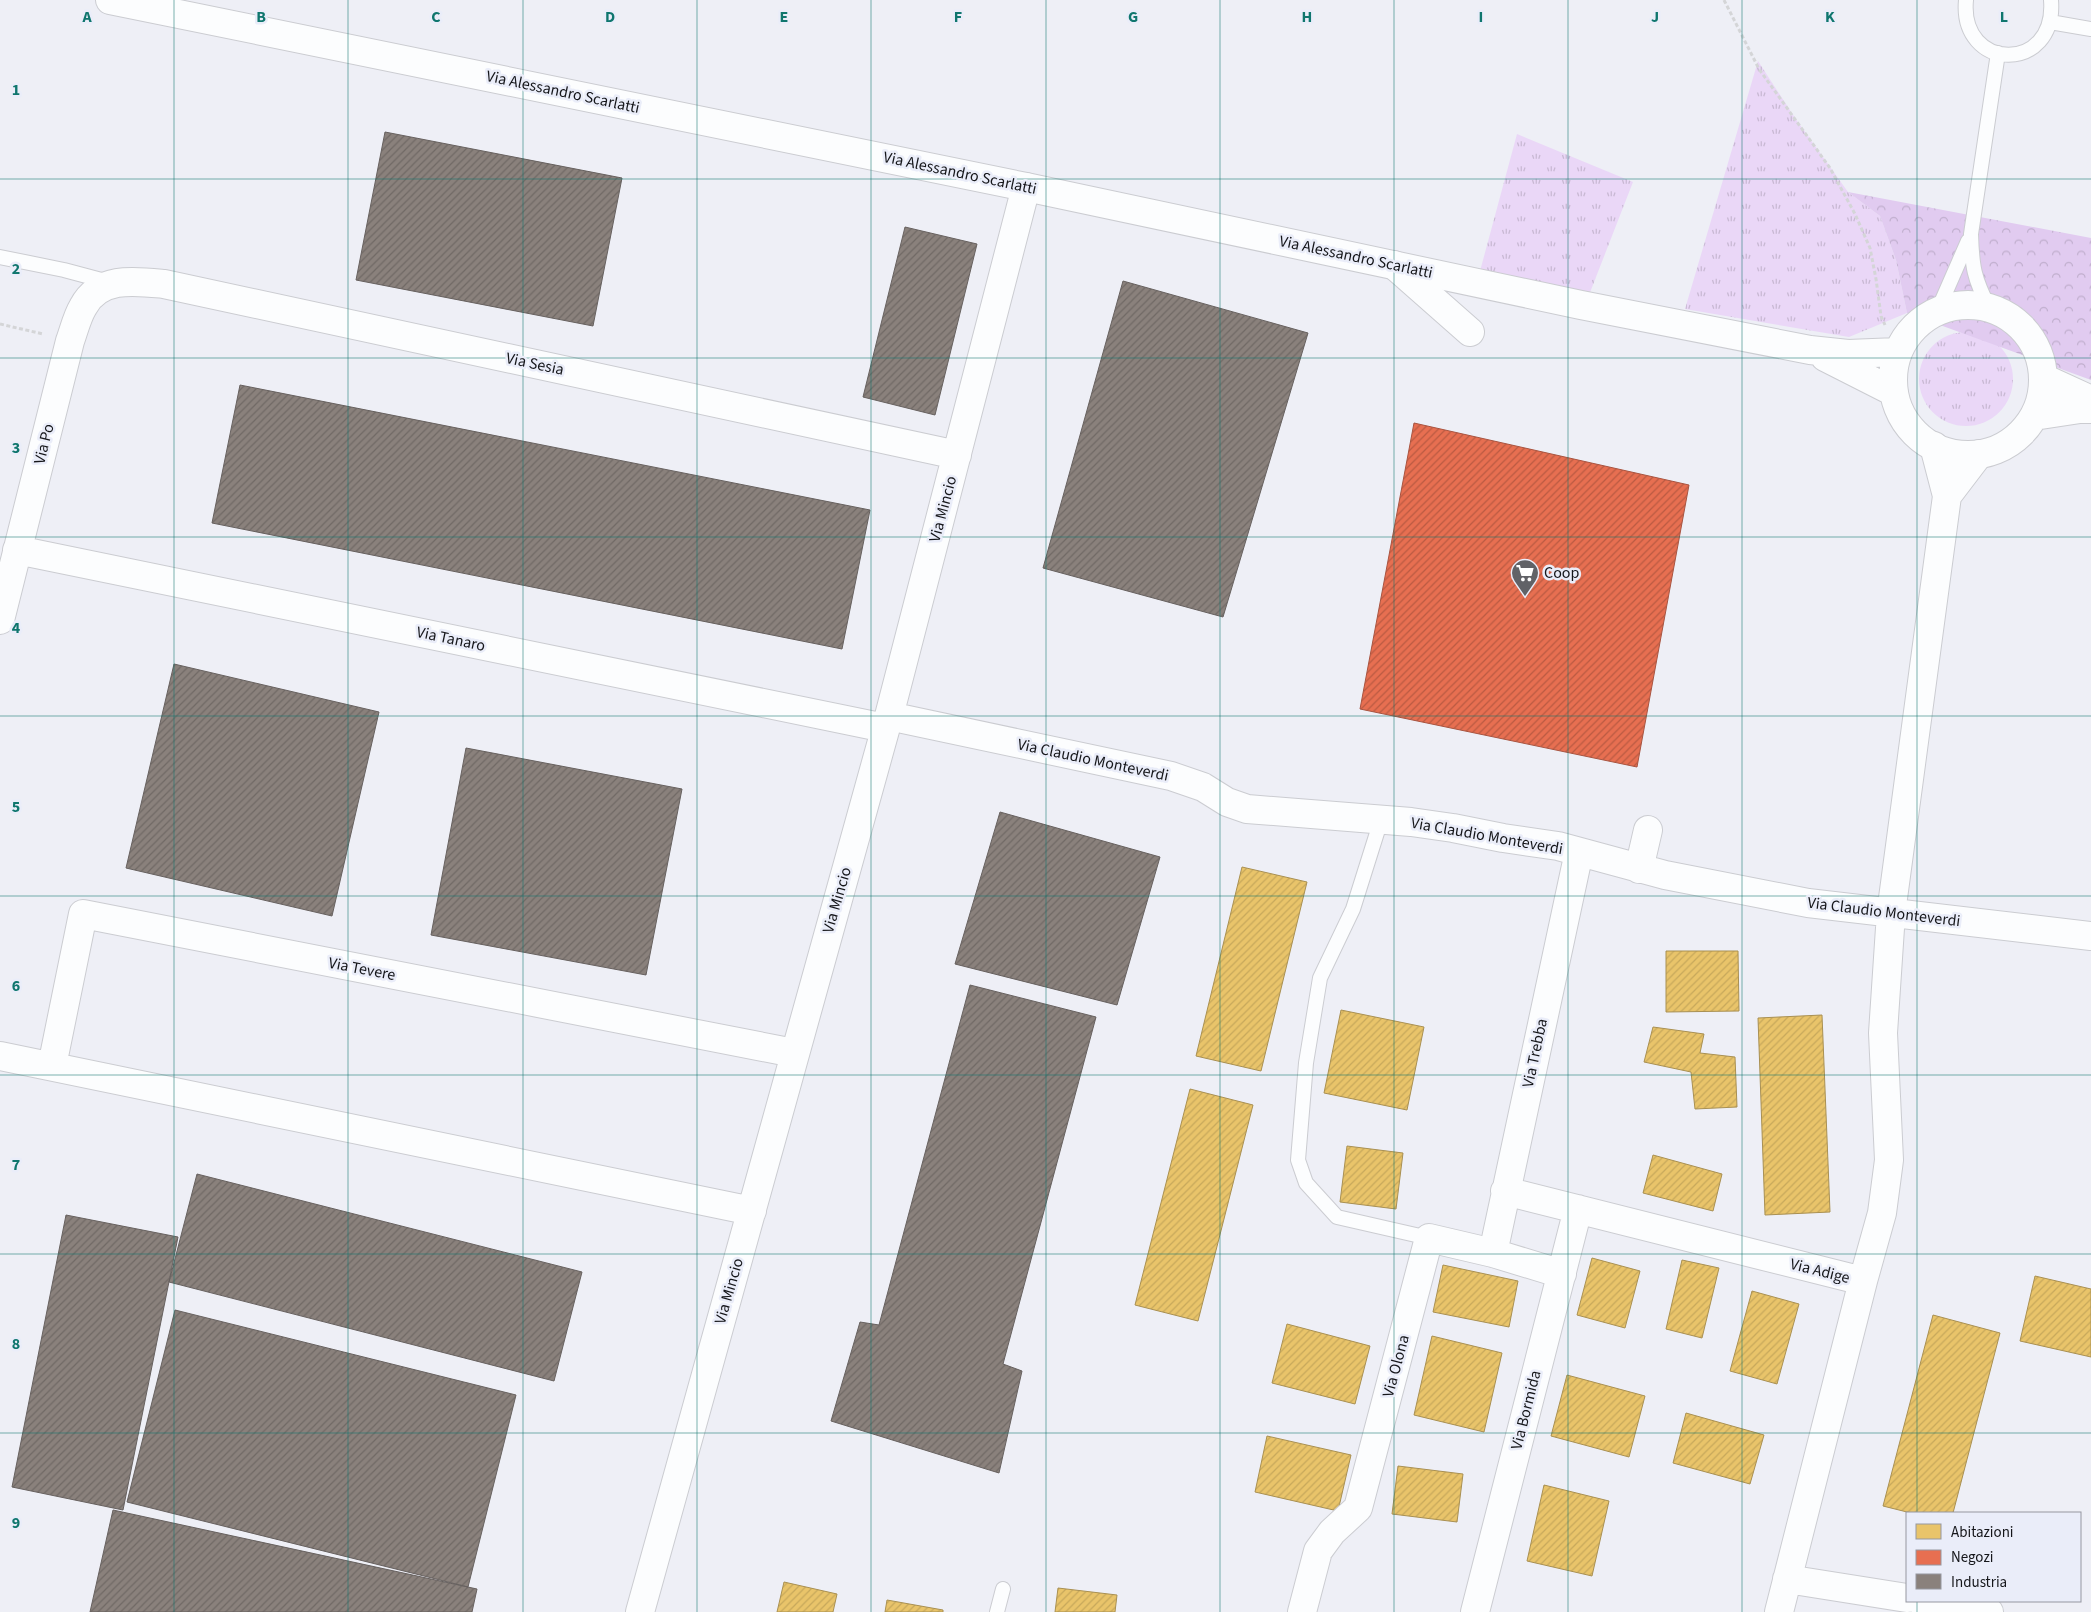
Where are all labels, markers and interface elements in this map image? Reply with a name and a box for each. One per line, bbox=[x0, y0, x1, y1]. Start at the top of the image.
text: A bbox=[81, 6, 92, 28]
text: B bbox=[256, 6, 266, 28]
text: C bbox=[431, 6, 441, 28]
text: D bbox=[605, 6, 615, 28]
text: E bbox=[780, 6, 788, 28]
text: F bbox=[954, 6, 962, 28]
text: G bbox=[1128, 6, 1138, 28]
text: H bbox=[1302, 6, 1312, 28]
text: I bbox=[1479, 6, 1483, 28]
text: J bbox=[1651, 6, 1659, 28]
text: K bbox=[1825, 6, 1835, 28]
text: L bbox=[2000, 6, 2008, 28]
street label: Via Alessandro Scarlatti bbox=[484, 65, 642, 119]
text: 1 bbox=[12, 79, 20, 101]
street label: Via Alessandro Scarlatti bbox=[881, 146, 1039, 200]
street label: Via Alessandro Scarlatti bbox=[1277, 230, 1435, 284]
text: 2 bbox=[12, 258, 20, 280]
street label: Via Sesia bbox=[504, 347, 566, 381]
street label: Via Po bbox=[28, 422, 60, 466]
text: 3 bbox=[12, 437, 20, 459]
street label: Via Mincio bbox=[924, 473, 962, 545]
supermarket icon: Coop bbox=[1510, 558, 1540, 597]
place label: Coop bbox=[1544, 562, 1579, 584]
text: 4 bbox=[12, 617, 21, 639]
street label: Via Tanaro bbox=[415, 621, 487, 657]
street label: Via Claudio Monteverdi bbox=[1015, 733, 1171, 787]
text: 5 bbox=[12, 796, 20, 818]
street label: Via Claudio Monteverdi bbox=[1409, 812, 1565, 860]
street label: Via Mincio bbox=[817, 864, 857, 936]
street label: Via Claudio Monteverdi bbox=[1806, 892, 1962, 932]
street label: Via Tevere bbox=[327, 952, 397, 986]
text: 6 bbox=[12, 975, 20, 997]
street label: Via Trebba bbox=[1517, 1016, 1553, 1090]
text: 7 bbox=[12, 1154, 20, 1176]
street label: Via Adige bbox=[1788, 1253, 1852, 1289]
street label: Via Mincio bbox=[709, 1255, 749, 1327]
street label: Via Olona bbox=[1377, 1332, 1415, 1400]
text: 8 bbox=[12, 1333, 20, 1355]
street label: Via Bormida bbox=[1506, 1368, 1546, 1452]
text: 9 bbox=[12, 1512, 20, 1534]
legend bbox=[1906, 1512, 2081, 1602]
text: Abitazioni bbox=[1951, 1522, 2014, 1543]
text: Negozi bbox=[1951, 1547, 1993, 1568]
text: Industria bbox=[1951, 1572, 2007, 1593]

